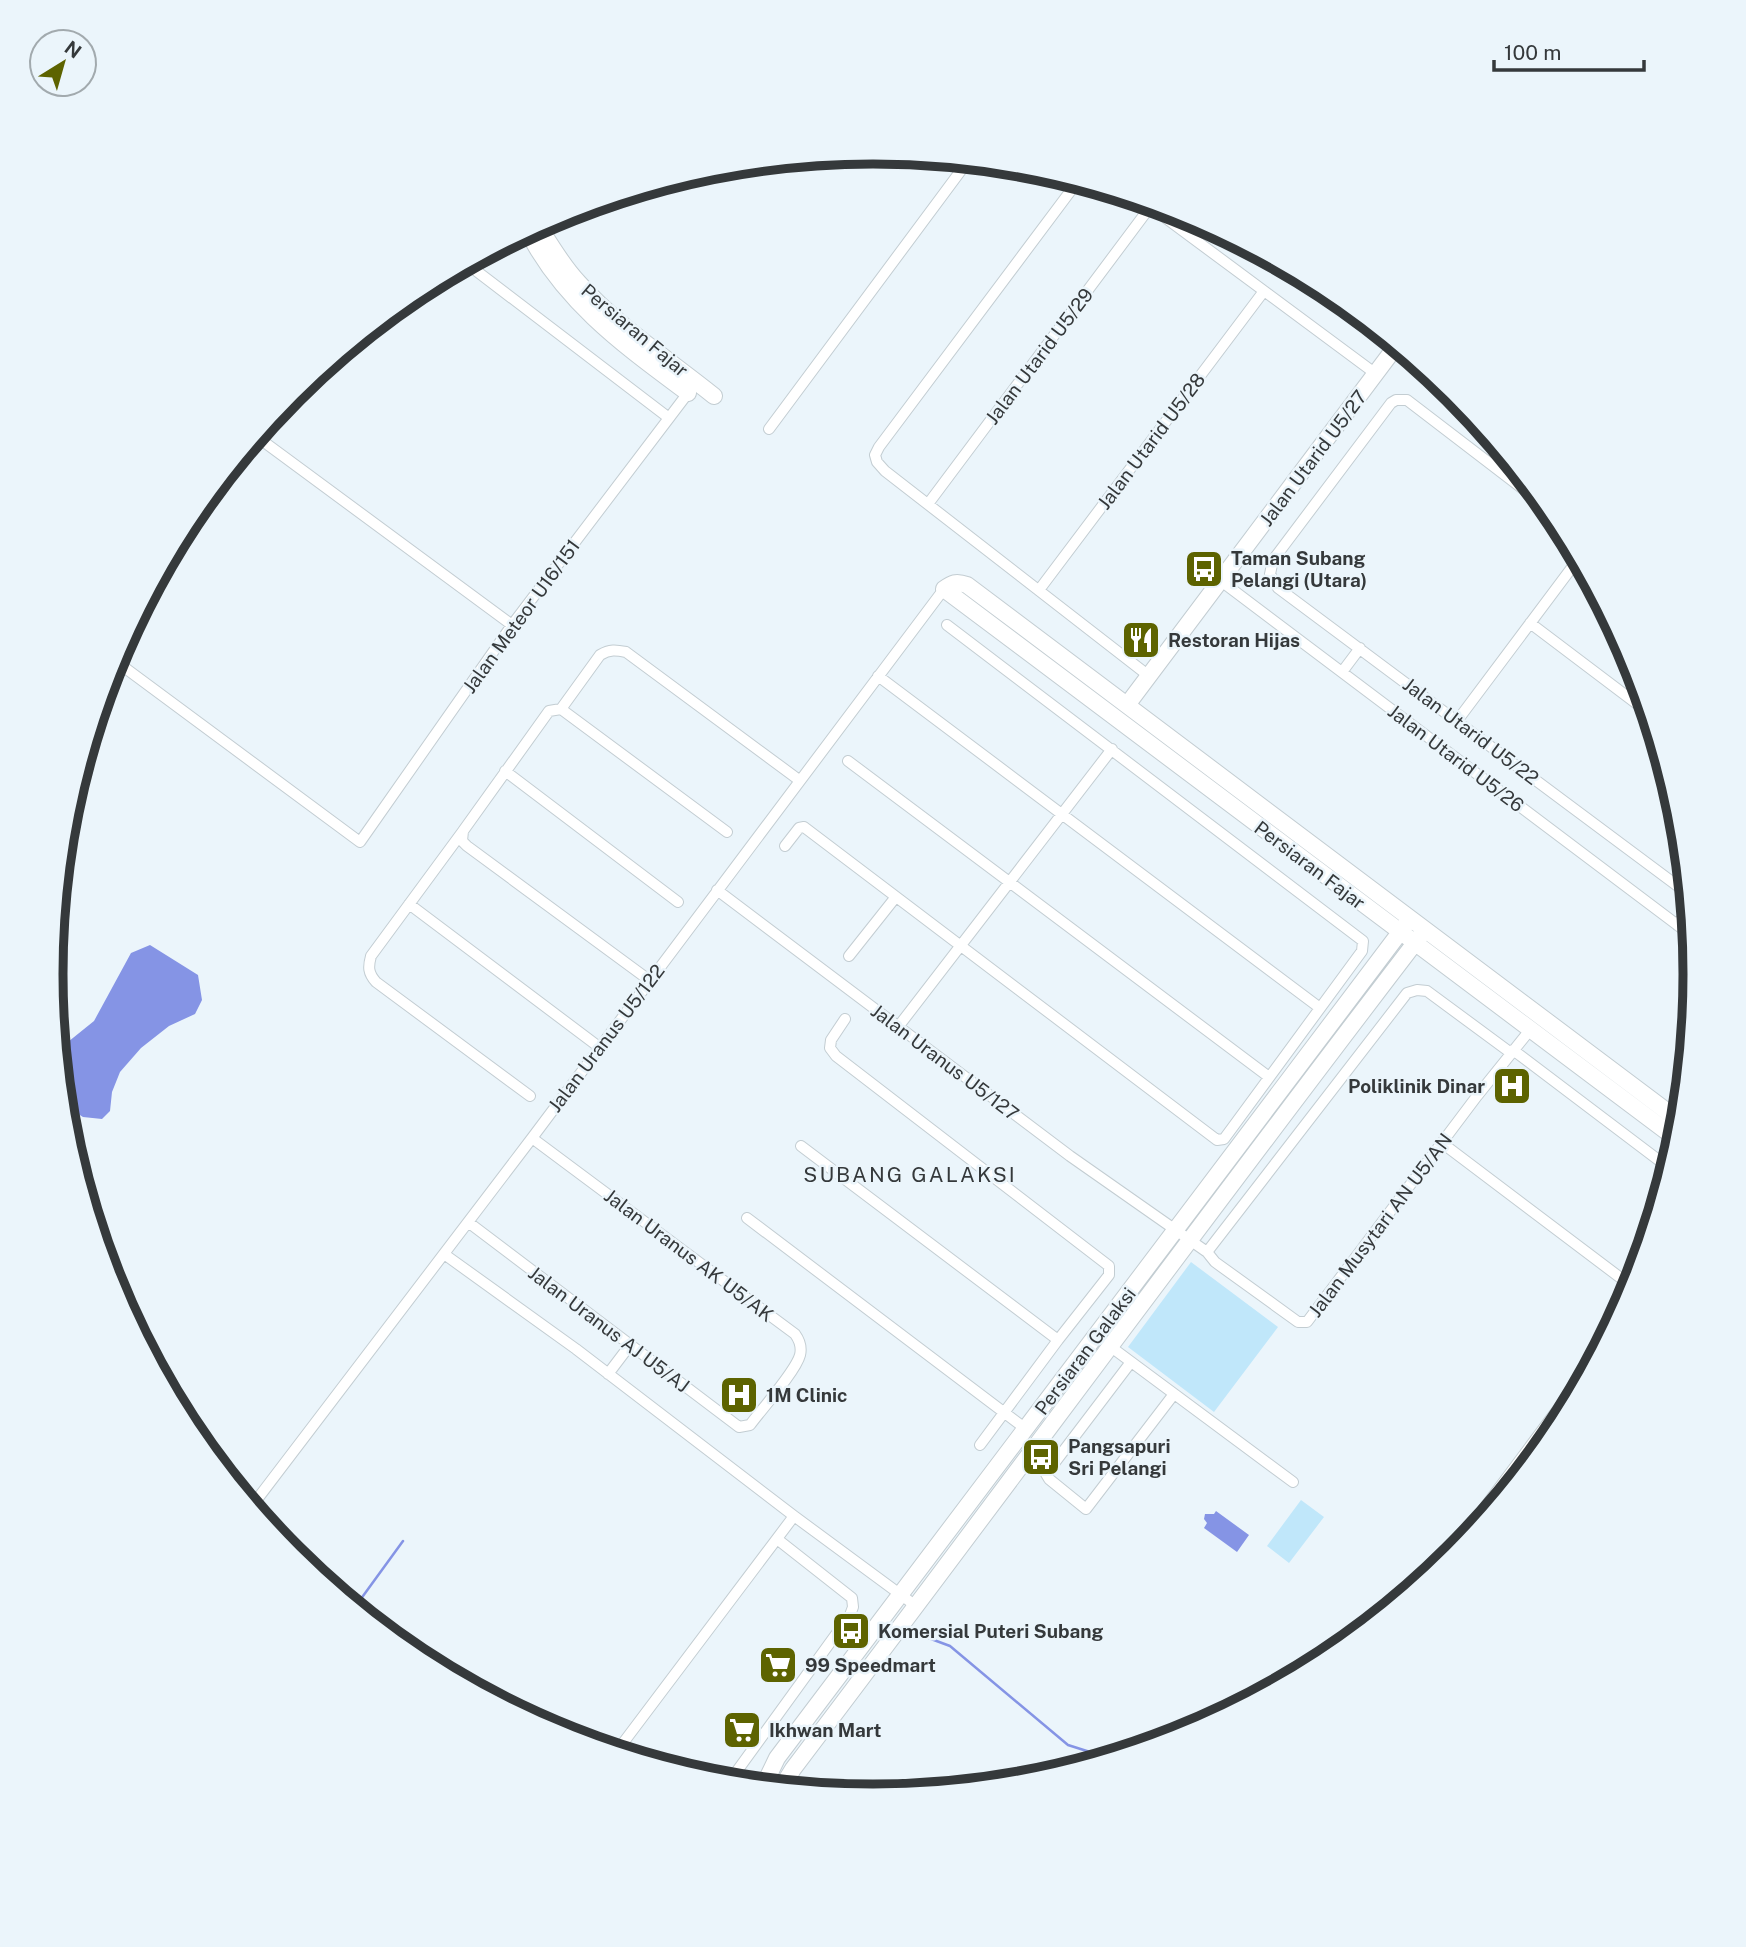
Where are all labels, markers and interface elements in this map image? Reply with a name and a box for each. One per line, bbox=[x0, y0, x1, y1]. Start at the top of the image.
north arrow bbox=[28, 28, 98, 98]
scale bar bbox=[1494, 28, 1644, 72]
text: N bbox=[61, 36, 86, 63]
text: 100 m bbox=[1504, 40, 1561, 65]
street label: Persiaran Fajar bbox=[577, 279, 693, 381]
street label: Jalan Utarid U5/29 bbox=[981, 284, 1097, 428]
street label: Jalan Utarid U5/28 bbox=[1093, 369, 1209, 513]
street label: Jalan Utarid U5/27 bbox=[1255, 386, 1371, 530]
street label: Jalan Meteor U16/151 bbox=[458, 535, 584, 697]
place label: Taman Subang Pelangi (Utara) bbox=[1231, 547, 1367, 591]
bus stop icon: Taman Subang Pelangi (Utara) bbox=[1183, 548, 1225, 590]
restaurant icon: Restoran Hijas bbox=[1120, 619, 1162, 661]
place label: Restoran Hijas bbox=[1168, 629, 1300, 651]
street label: Jalan Utarid U5/22 bbox=[1399, 673, 1543, 789]
street label: Jalan Utarid U5/26 bbox=[1384, 700, 1528, 816]
street label: Persiaran Fajar bbox=[1250, 816, 1370, 914]
street label: Jalan Uranus U5/122 bbox=[543, 960, 669, 1116]
street label: Jalan Uranus U5/127 bbox=[867, 999, 1023, 1125]
hospital icon: Poliklinik Dinar bbox=[1491, 1065, 1533, 1107]
place label: Poliklinik Dinar bbox=[1348, 1075, 1485, 1097]
street label: Jalan Musytari AN U5/AN bbox=[1304, 1129, 1456, 1321]
district label: SUBANG GALAKSI bbox=[803, 1162, 1017, 1187]
street label: Jalan Uranus AK U5/AK bbox=[600, 1184, 778, 1326]
street label: Jalan Uranus AJ U5/AJ bbox=[524, 1261, 694, 1397]
street label: Persiaran Galaksi bbox=[1030, 1283, 1140, 1419]
hospital icon: 1M Clinic bbox=[718, 1374, 760, 1416]
place label: 1M Clinic bbox=[766, 1384, 848, 1406]
place label: Pangsapuri Sri Pelangi bbox=[1068, 1435, 1170, 1479]
bus stop icon: Pangsapuri Sri Pelangi bbox=[1020, 1436, 1062, 1478]
bus stop icon: Komersial Puteri Subang bbox=[830, 1610, 872, 1652]
place label: Komersial Puteri Subang bbox=[878, 1620, 1104, 1642]
supermarket icon: 99 Speedmart bbox=[757, 1644, 799, 1686]
place label: 99 Speedmart bbox=[805, 1654, 936, 1676]
supermarket icon: Ikhwan Mart bbox=[721, 1709, 763, 1751]
place label: Ikhwan Mart bbox=[769, 1719, 882, 1741]

